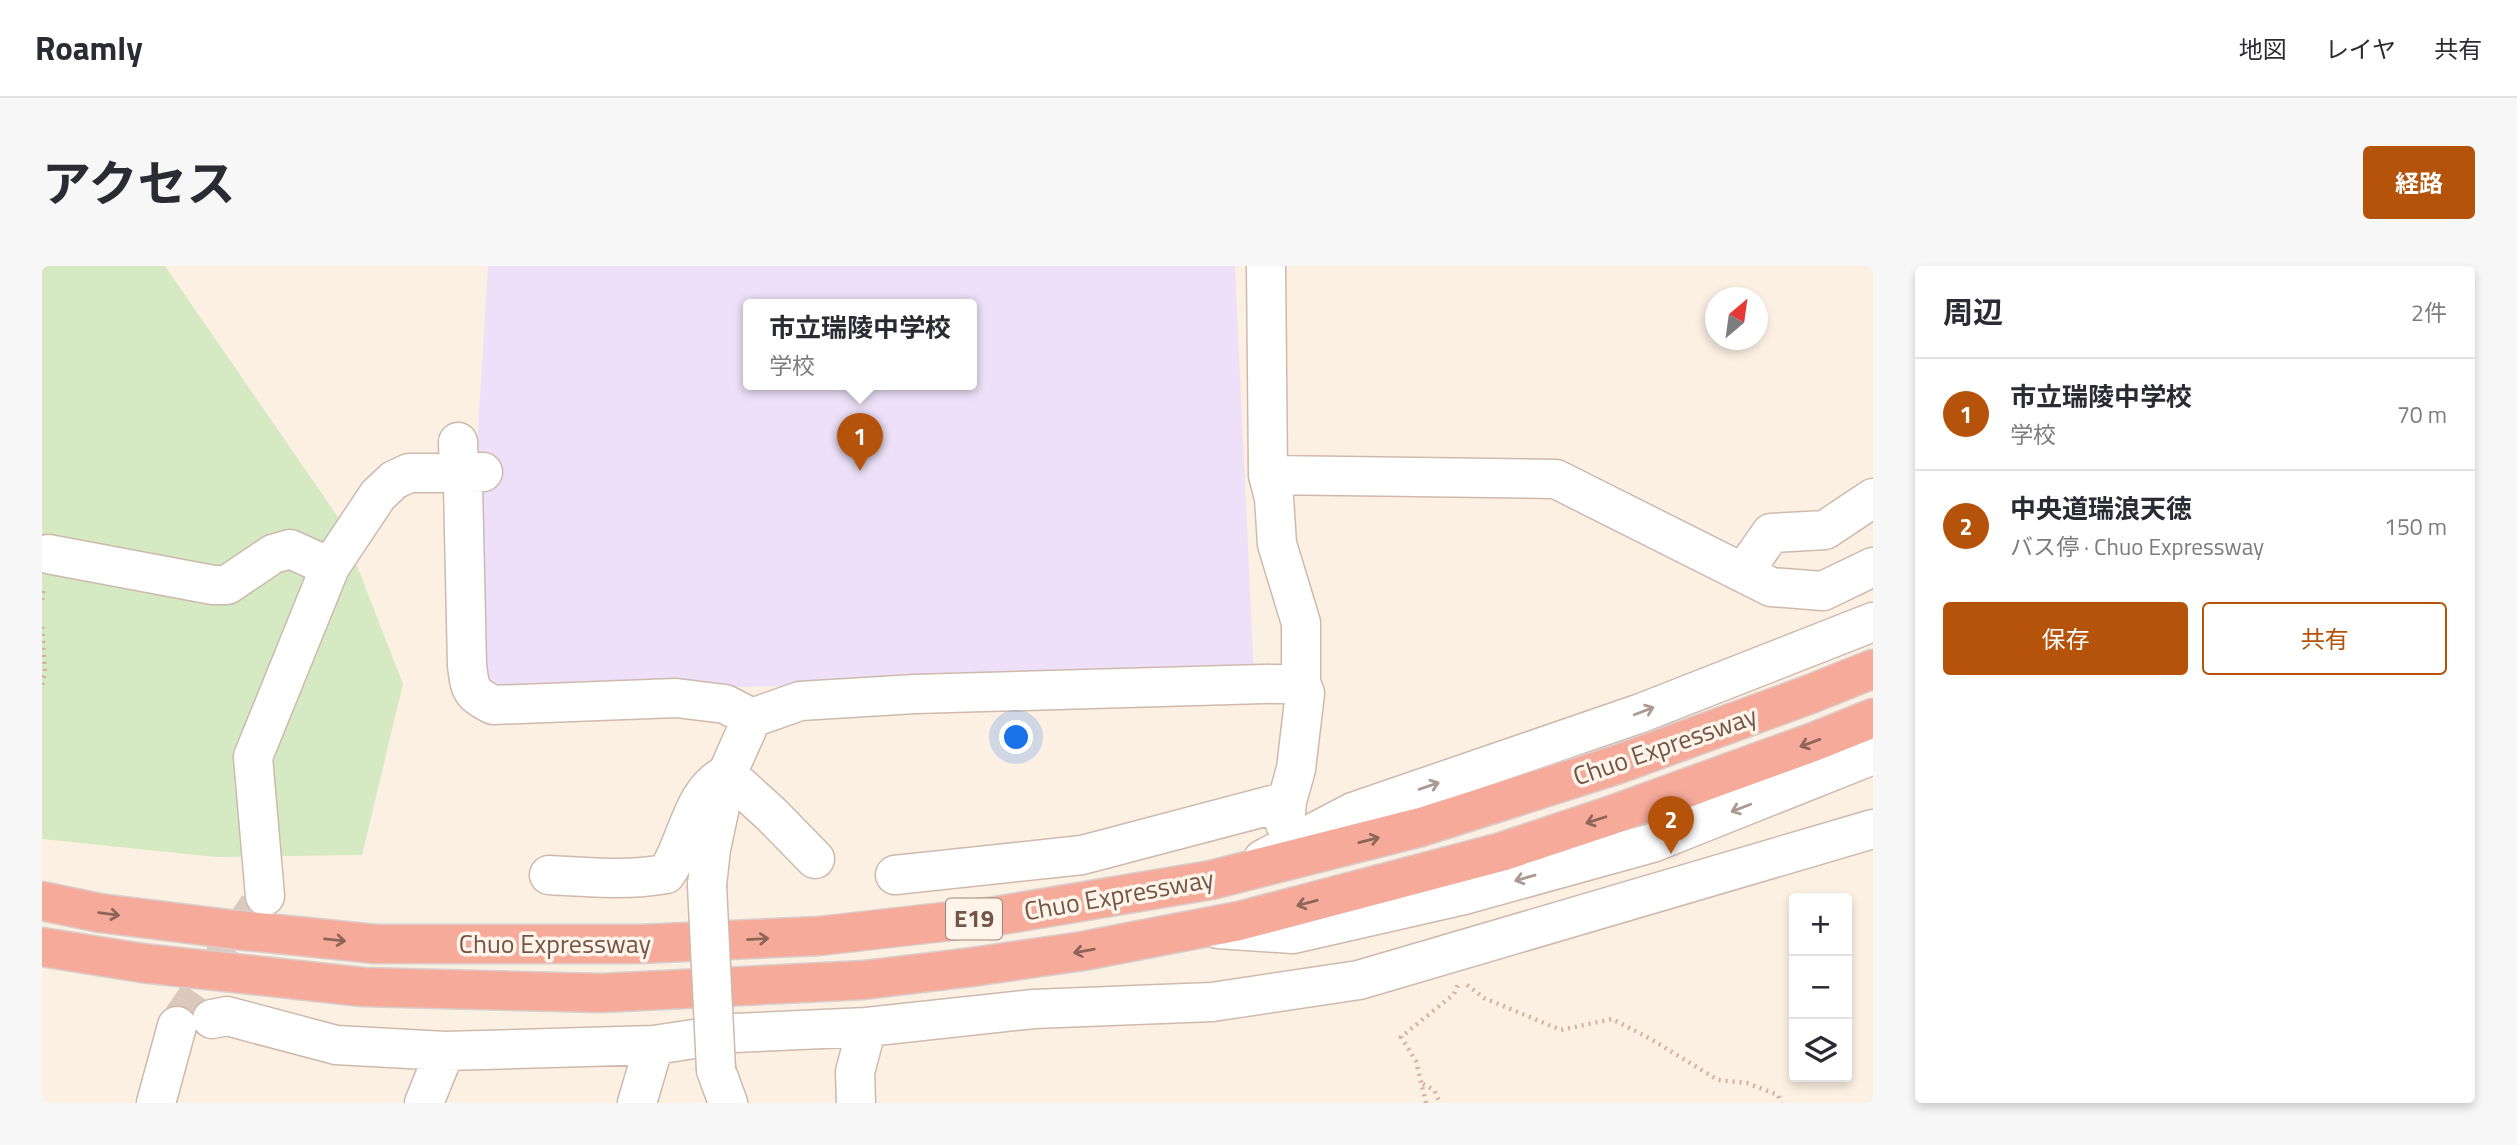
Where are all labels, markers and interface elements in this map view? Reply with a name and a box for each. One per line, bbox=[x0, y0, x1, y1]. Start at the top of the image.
text: Roamly bbox=[35, 23, 143, 73]
text: 地図 bbox=[2239, 31, 2287, 67]
text: レイヤ bbox=[2325, 31, 2396, 67]
text: 共有 bbox=[2434, 31, 2482, 67]
text: アクセス bbox=[42, 145, 236, 220]
button: 経路 bbox=[2363, 146, 2475, 219]
north arrow bbox=[1705, 287, 1768, 350]
text: 周辺 bbox=[1943, 289, 2003, 335]
text: 2件 bbox=[2411, 295, 2447, 330]
popup bbox=[743, 299, 977, 390]
text: 市立瑞陵中学校 bbox=[769, 308, 951, 347]
text: 学校 bbox=[769, 348, 815, 383]
text: 市立瑞陵中学校 bbox=[2010, 377, 2192, 416]
text: 1 bbox=[1960, 397, 1972, 432]
text: 70 m bbox=[2397, 397, 2447, 432]
pin: 1 bbox=[837, 413, 883, 471]
text: 学校 bbox=[2010, 417, 2056, 452]
text: 中央道瑞浪天徳 bbox=[2010, 489, 2192, 528]
text: 2 bbox=[1960, 509, 1972, 544]
text: 150 m bbox=[2384, 509, 2447, 544]
text: バス停 · Chuo Expressway bbox=[2010, 529, 2264, 564]
button: 保存 bbox=[1943, 602, 2188, 675]
button: 共有 bbox=[2202, 602, 2447, 675]
street label: Chuo Expressway bbox=[1568, 696, 1762, 795]
one-way arrow bbox=[1633, 704, 1654, 717]
your location bbox=[999, 720, 1033, 754]
one-way arrow bbox=[1799, 738, 1821, 751]
one-way arrow bbox=[1418, 779, 1440, 791]
pin: 2 bbox=[1648, 796, 1694, 854]
one-way arrow bbox=[1731, 802, 1753, 815]
one-way arrow bbox=[1585, 815, 1607, 827]
one-way arrow bbox=[1357, 833, 1379, 846]
street label: Chuo Expressway bbox=[1021, 859, 1217, 930]
one-way arrow bbox=[1515, 872, 1537, 885]
map controls bbox=[1789, 893, 1852, 1082]
button: + bbox=[1789, 893, 1852, 956]
road number: E19 bbox=[946, 898, 1002, 940]
one-way arrow bbox=[1296, 898, 1318, 911]
one-way arrow bbox=[97, 907, 120, 920]
street label: Chuo Expressway bbox=[459, 924, 651, 963]
one-way arrow bbox=[746, 932, 769, 945]
one-way arrow bbox=[323, 934, 346, 947]
one-way arrow bbox=[1073, 944, 1096, 958]
button: − bbox=[1789, 956, 1852, 1019]
button: layers bbox=[1789, 1019, 1852, 1082]

